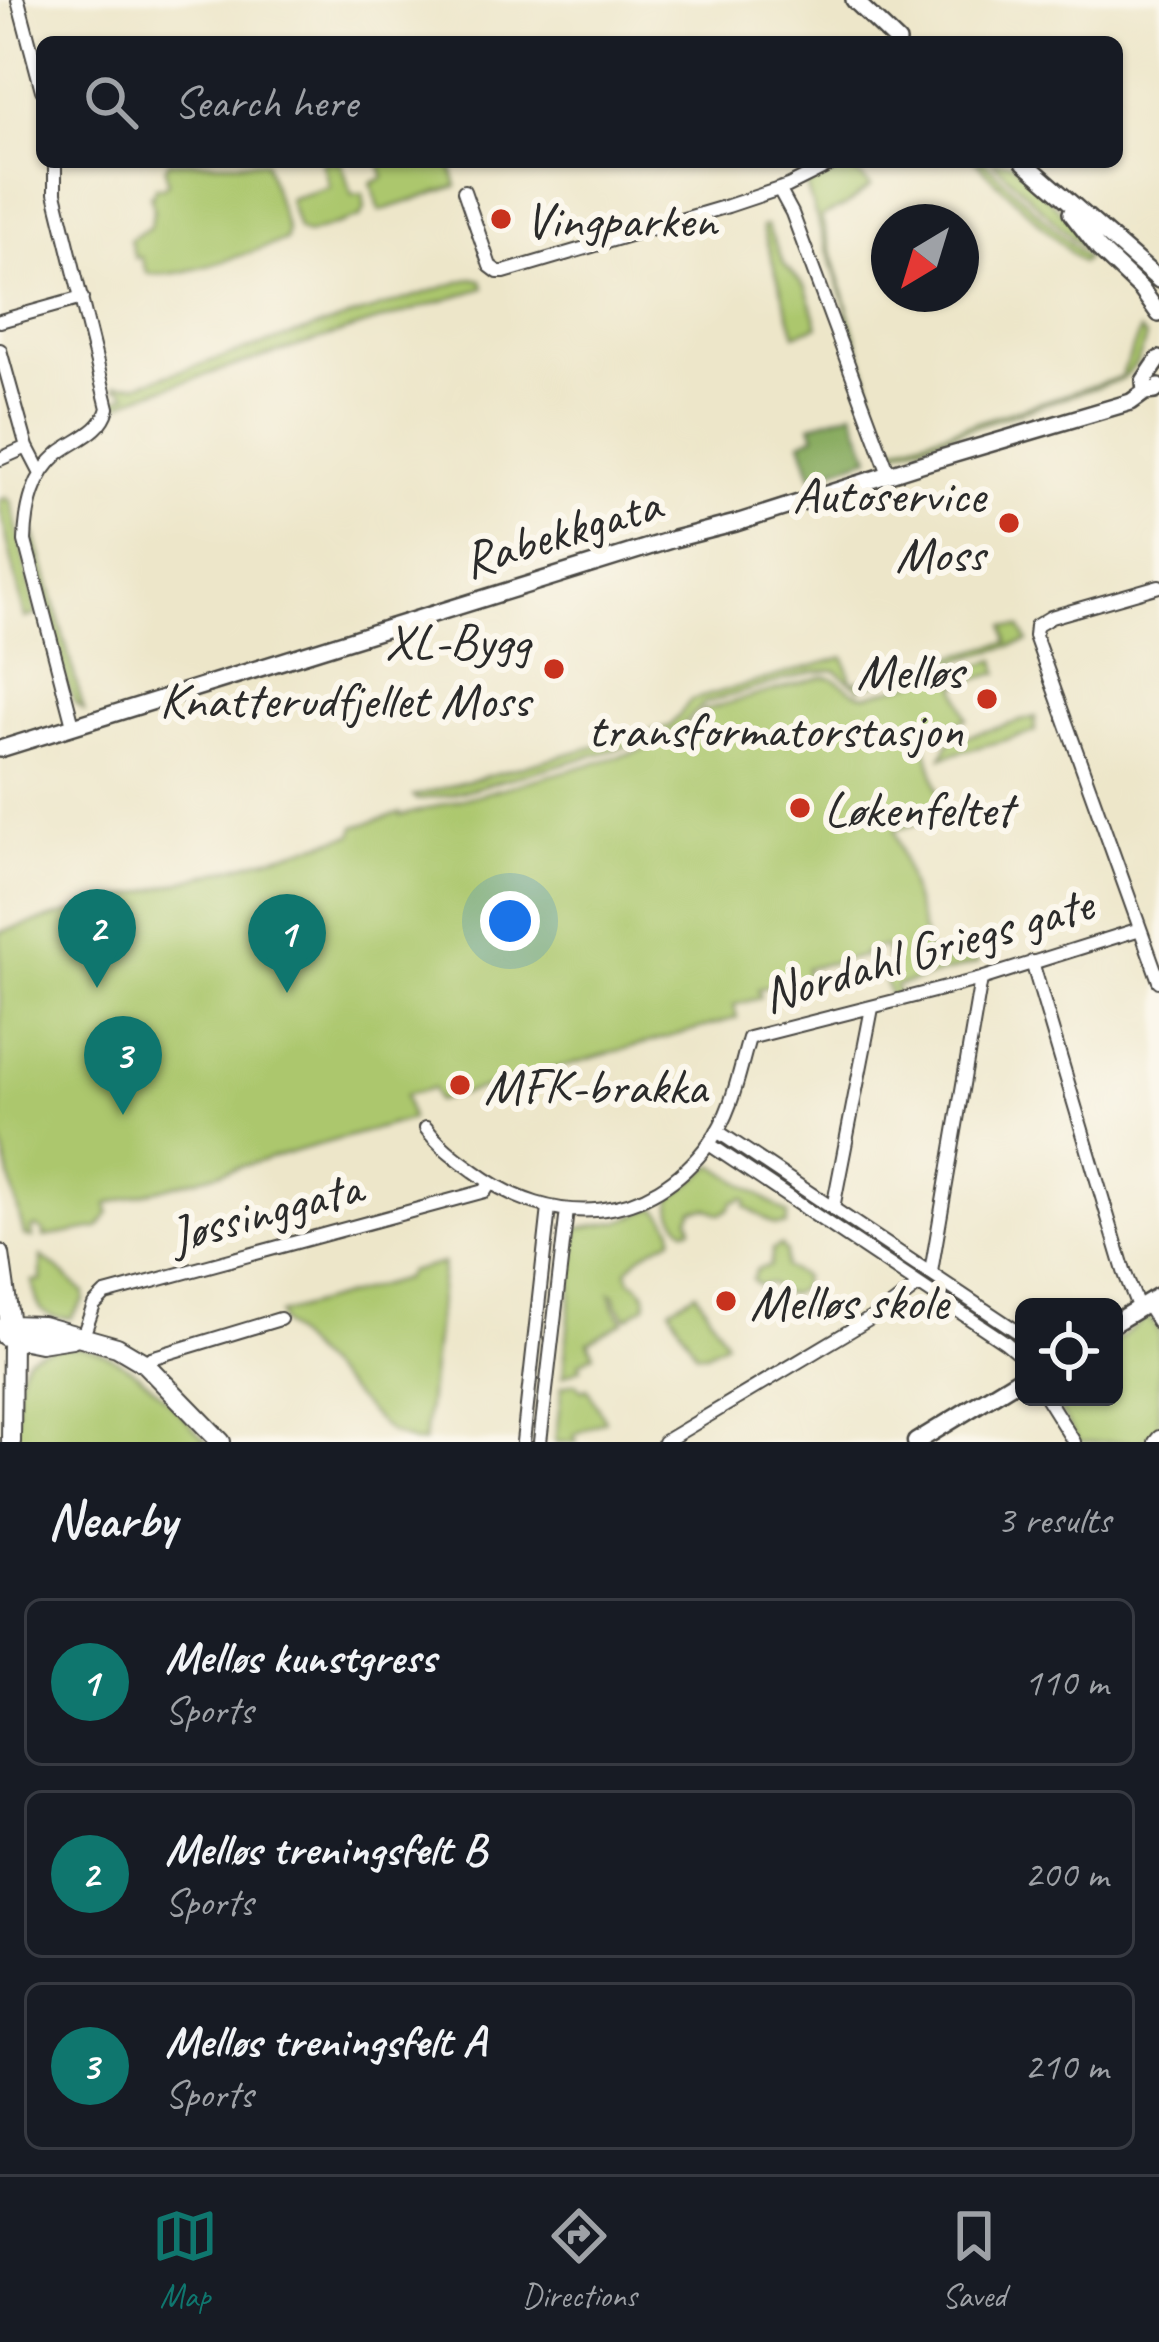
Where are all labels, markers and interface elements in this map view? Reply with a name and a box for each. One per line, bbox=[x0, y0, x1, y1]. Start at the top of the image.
search box bbox=[36, 36, 1123, 168]
icon: search bbox=[78, 69, 144, 135]
text: Search here bbox=[174, 74, 357, 131]
place label: Vingparken bbox=[525, 188, 720, 252]
north arrow bbox=[871, 204, 979, 312]
marker: Vingparken bbox=[488, 206, 514, 232]
place label: Autoservice Moss bbox=[792, 463, 989, 586]
street label: Rabekkgata bbox=[455, 471, 671, 592]
marker: Autoservice Moss bbox=[996, 510, 1022, 536]
place label: XL-Bygg Knatterudfjellet Moss bbox=[159, 609, 535, 732]
place label: Melløs transformatorstasjon bbox=[588, 639, 968, 762]
marker: XL-Bygg Knatterudfjellet Moss bbox=[541, 656, 567, 682]
marker: Melløs transformatorstasjon bbox=[974, 686, 1000, 712]
place label: Løkenfeltet bbox=[824, 777, 1019, 841]
marker: Løkenfeltet bbox=[787, 795, 813, 821]
street label: Nordahl Griegs gate bbox=[755, 870, 1103, 1027]
pin: 2 bbox=[58, 889, 136, 988]
your location bbox=[480, 891, 540, 951]
pin: 1 bbox=[248, 894, 326, 993]
pin: 3 bbox=[84, 1016, 162, 1115]
place label: MFK-brakka bbox=[484, 1054, 710, 1118]
marker: MFK-brakka bbox=[447, 1072, 473, 1098]
street label: Jøssinggata bbox=[160, 1154, 372, 1268]
place label: Melløs skole bbox=[750, 1270, 951, 1334]
marker: Melløs skole bbox=[713, 1288, 739, 1314]
map controls bbox=[1015, 1298, 1123, 1406]
button: locate bbox=[1015, 1298, 1123, 1406]
text: Nearby bbox=[48, 1488, 176, 1552]
text: 3 results bbox=[997, 1496, 1111, 1545]
text: Melløs kunstgress bbox=[165, 1629, 436, 1686]
text: 1 bbox=[81, 1658, 99, 1707]
text: 110 m bbox=[1024, 1658, 1108, 1707]
text: Sports bbox=[165, 1686, 253, 1735]
text: Melløs treningsfelt B bbox=[165, 1821, 486, 1878]
text: 2 bbox=[81, 1850, 99, 1899]
text: 200 m bbox=[1024, 1850, 1108, 1899]
text: Sports bbox=[165, 1878, 253, 1927]
text: Melløs treningsfelt A bbox=[165, 2013, 486, 2070]
text: 3 bbox=[81, 2042, 99, 2091]
text: 210 m bbox=[1024, 2042, 1108, 2091]
text: Sports bbox=[165, 2070, 253, 2119]
tab: Map bbox=[152, 2203, 218, 2317]
tab: Directions bbox=[522, 2203, 637, 2317]
tab: Saved bbox=[941, 2203, 1007, 2317]

